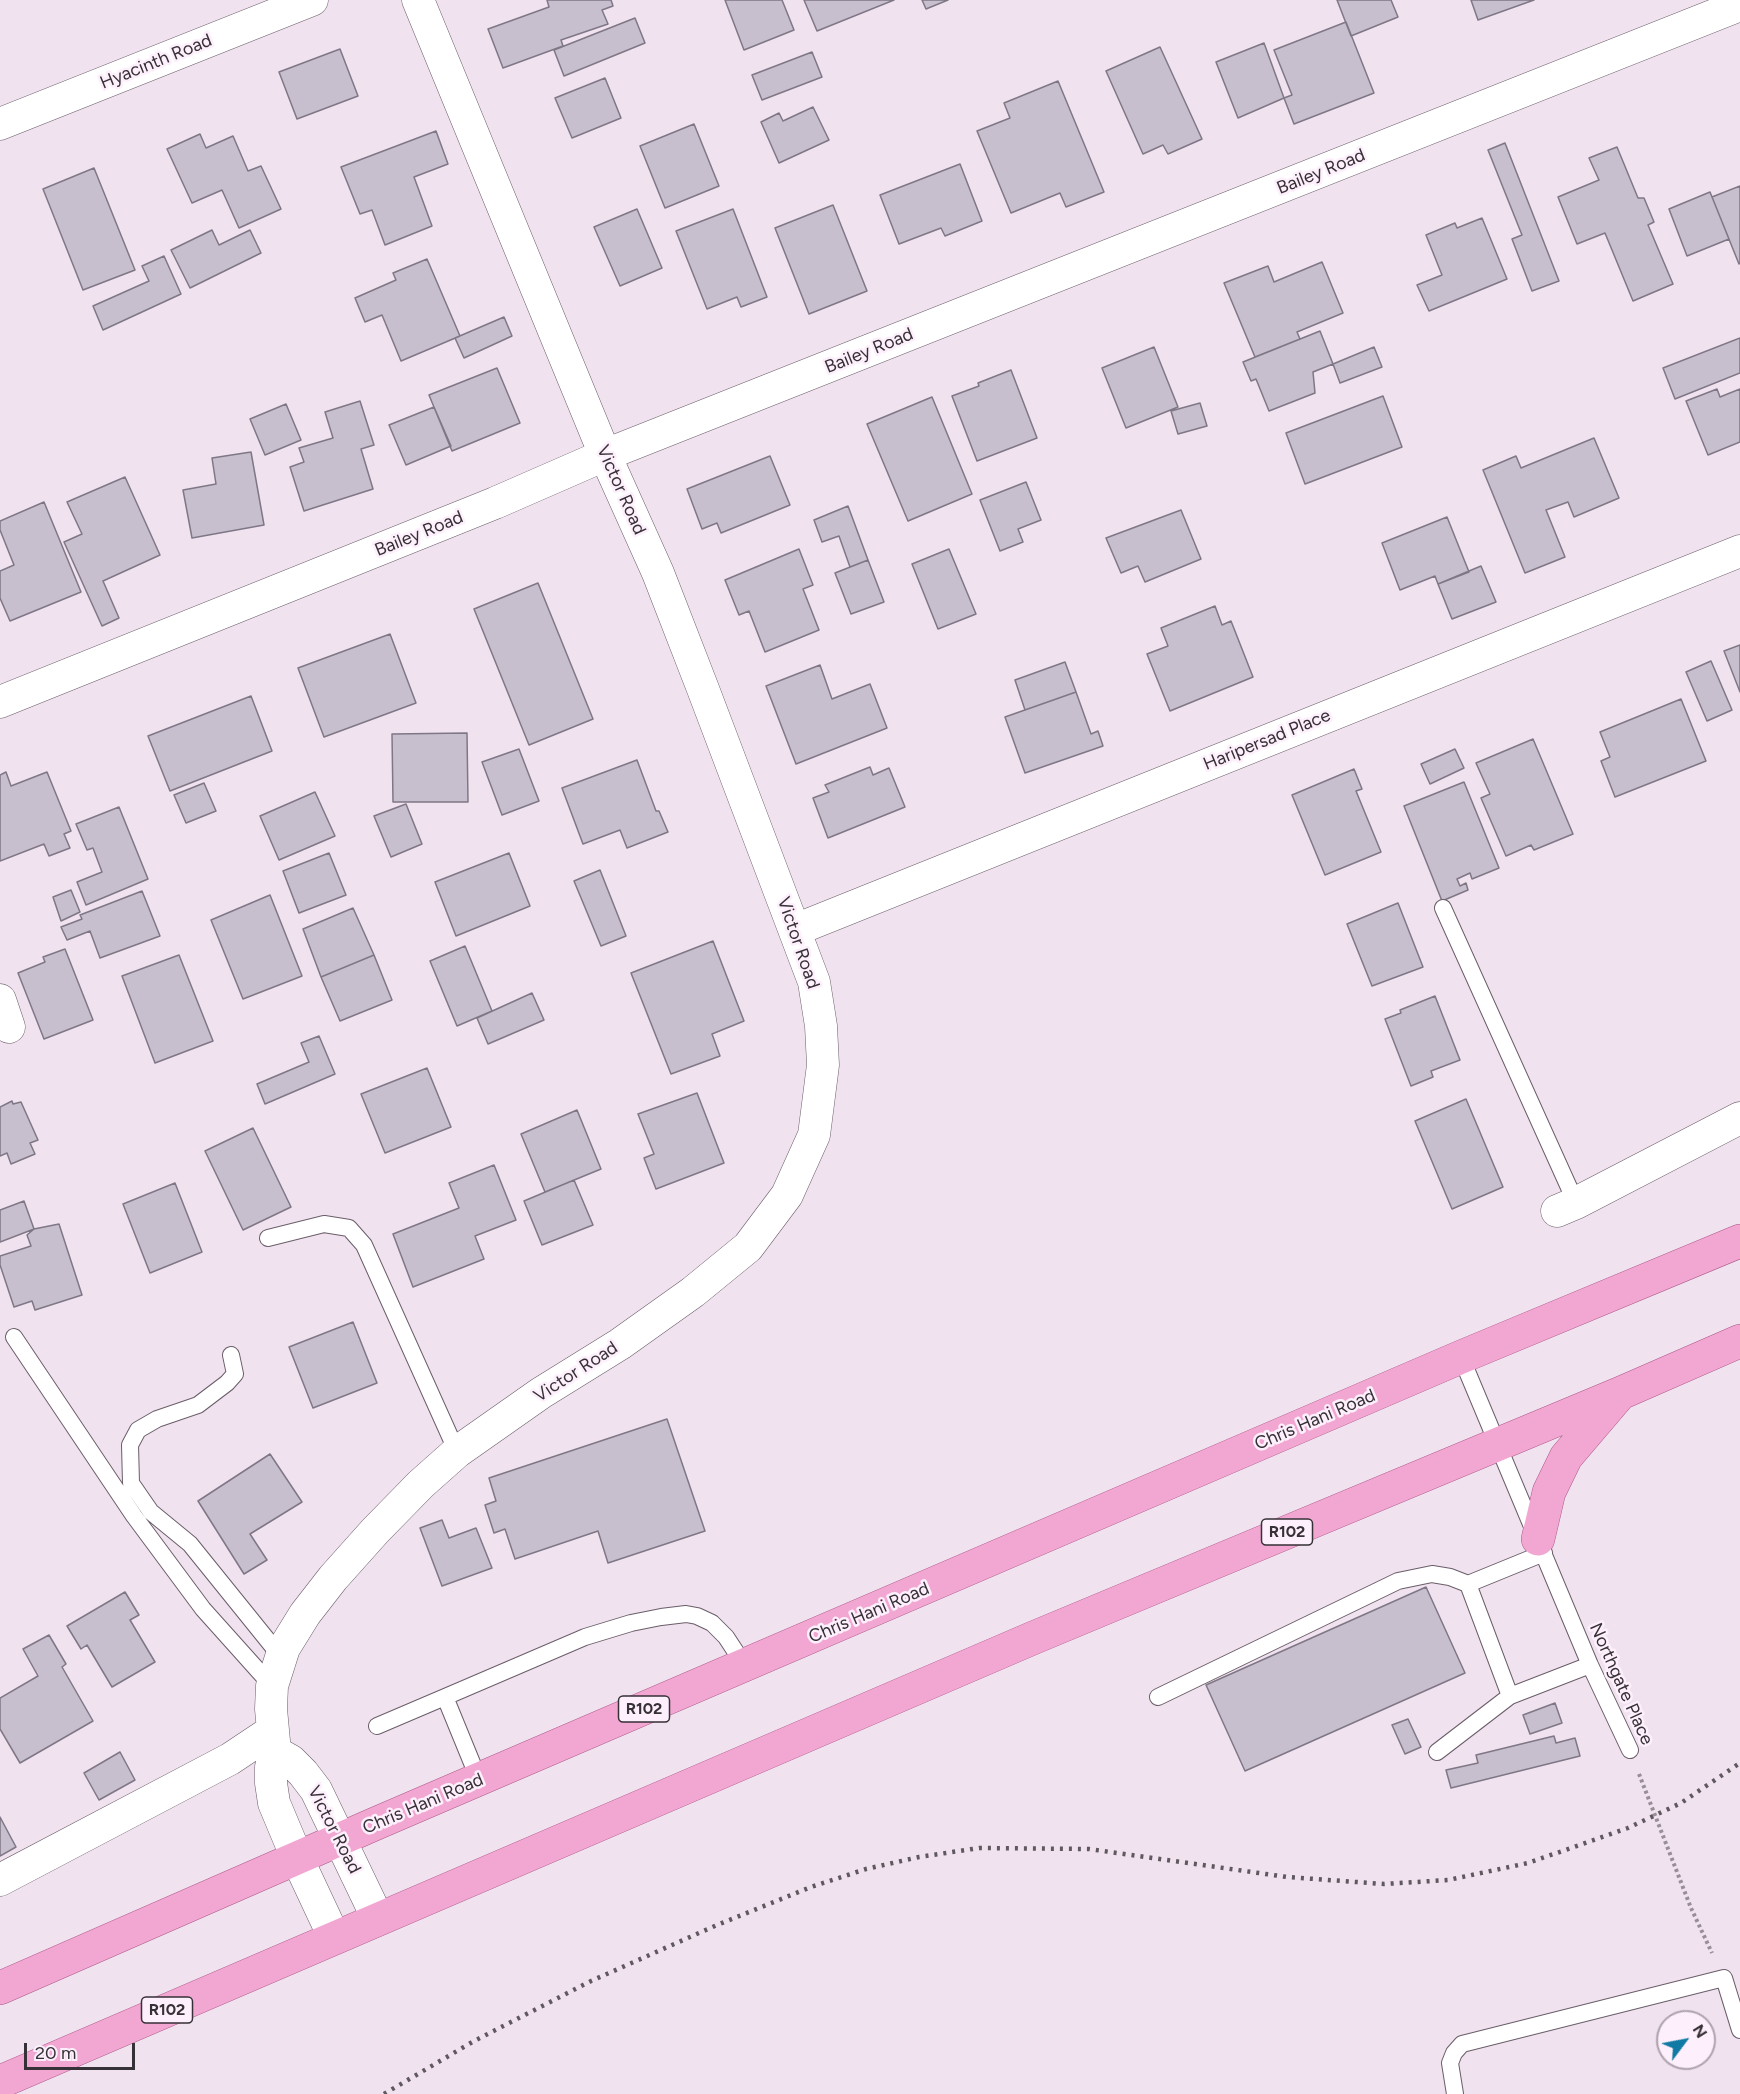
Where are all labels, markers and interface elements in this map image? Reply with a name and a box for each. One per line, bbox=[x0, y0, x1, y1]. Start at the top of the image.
street label: Hyacinth Road bbox=[97, 30, 215, 94]
street label: Bailey Road bbox=[1274, 145, 1368, 199]
street label: Bailey Road bbox=[822, 324, 916, 378]
street label: Victor Road bbox=[592, 442, 650, 538]
street label: Bailey Road bbox=[372, 507, 466, 561]
street label: Haripersad Place bbox=[1200, 705, 1334, 775]
street label: Victor Road bbox=[772, 894, 824, 992]
street label: Victor Road bbox=[530, 1337, 622, 1407]
street label: Chris Hani Road bbox=[1251, 1385, 1379, 1455]
road number: R102 bbox=[1262, 1519, 1312, 1545]
street label: Chris Hani Road bbox=[805, 1578, 933, 1648]
street label: Northgate Place bbox=[1584, 1620, 1658, 1748]
road number: R102 bbox=[618, 1696, 670, 1722]
street label: Chris Hani Road bbox=[359, 1769, 487, 1839]
street label: Victor Road bbox=[303, 1783, 365, 1877]
road number: R102 bbox=[142, 1997, 192, 2023]
north arrow bbox=[1656, 2010, 1716, 2070]
text: N bbox=[1689, 2021, 1711, 2042]
scale bar bbox=[27, 2031, 138, 2069]
text: 20 m bbox=[35, 2042, 76, 2064]

